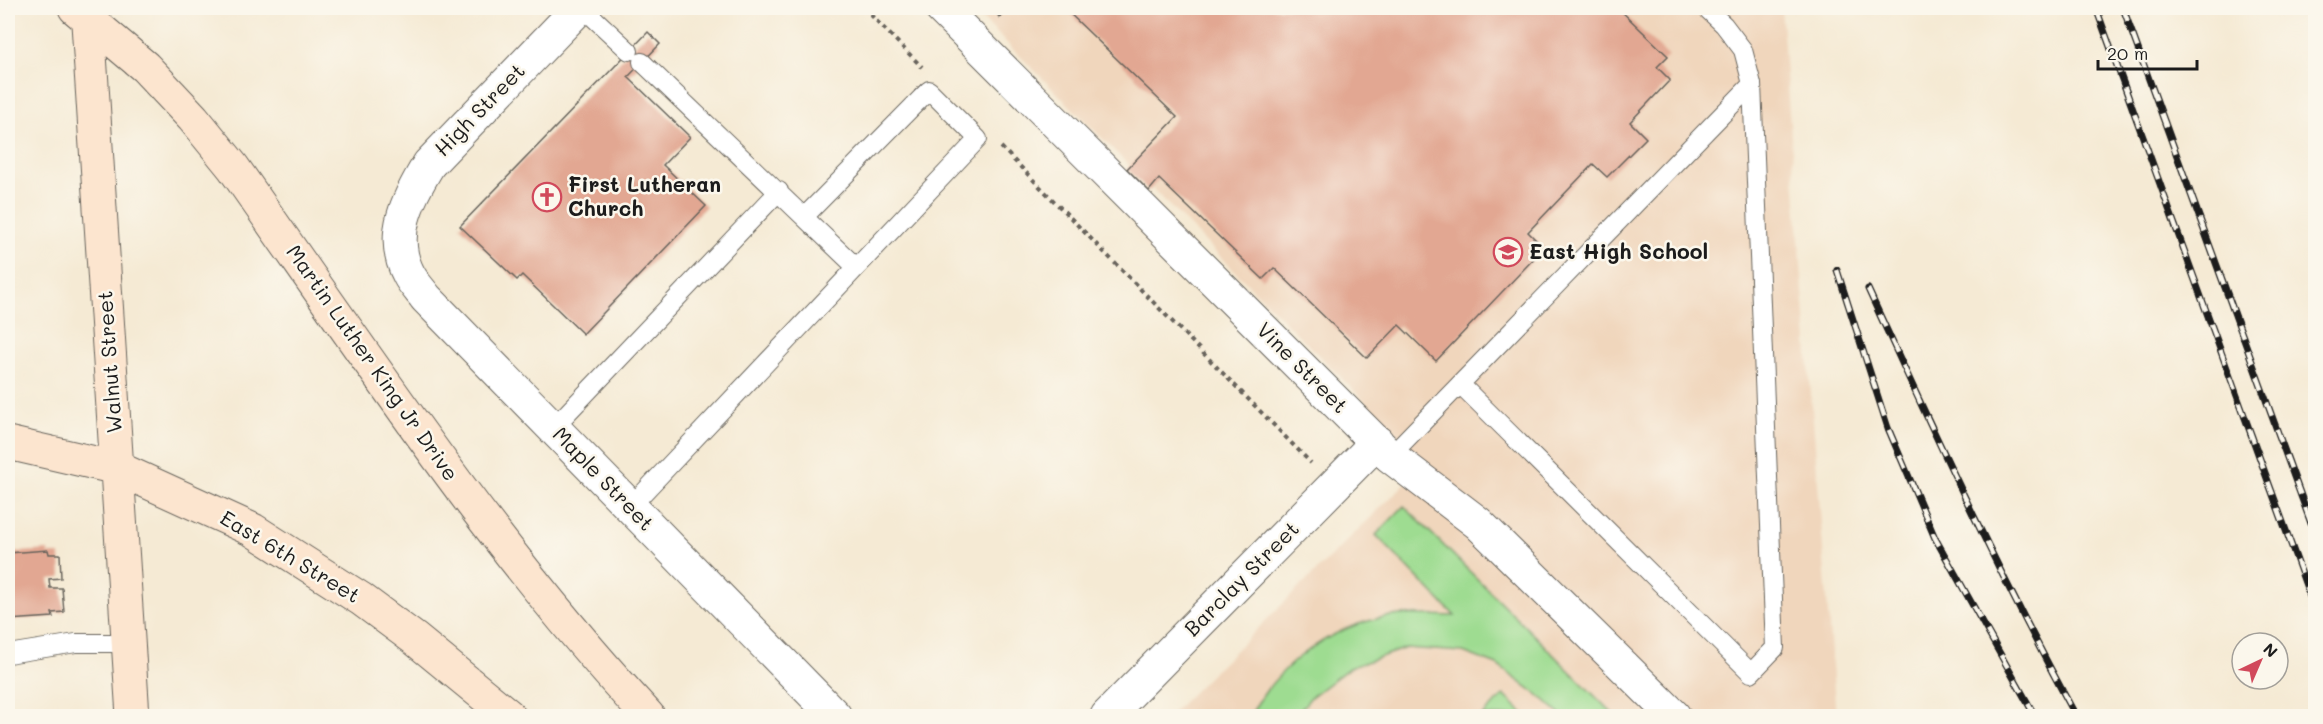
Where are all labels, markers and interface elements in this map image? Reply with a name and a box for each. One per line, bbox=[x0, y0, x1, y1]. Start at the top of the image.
scale bar bbox=[2098, 33, 2197, 71]
text: 20 m bbox=[2107, 41, 2148, 65]
street label: High Street bbox=[428, 57, 530, 161]
place label: First Lutheran Church bbox=[568, 170, 721, 221]
church icon: First Lutheran Church bbox=[531, 181, 563, 213]
school or university icon: East High School bbox=[1492, 236, 1524, 268]
place label: East High School bbox=[1529, 237, 1708, 264]
street label: Martin Luther King Jr Drive bbox=[281, 239, 465, 485]
street label: Walnut Street bbox=[90, 290, 127, 434]
street label: Vine Street bbox=[1252, 316, 1354, 418]
street label: Maple Street bbox=[548, 420, 661, 536]
street label: East 6th Street bbox=[216, 503, 366, 608]
street label: Barclay Street bbox=[1178, 515, 1304, 641]
north arrow bbox=[2230, 631, 2290, 691]
text: N bbox=[2259, 638, 2282, 662]

